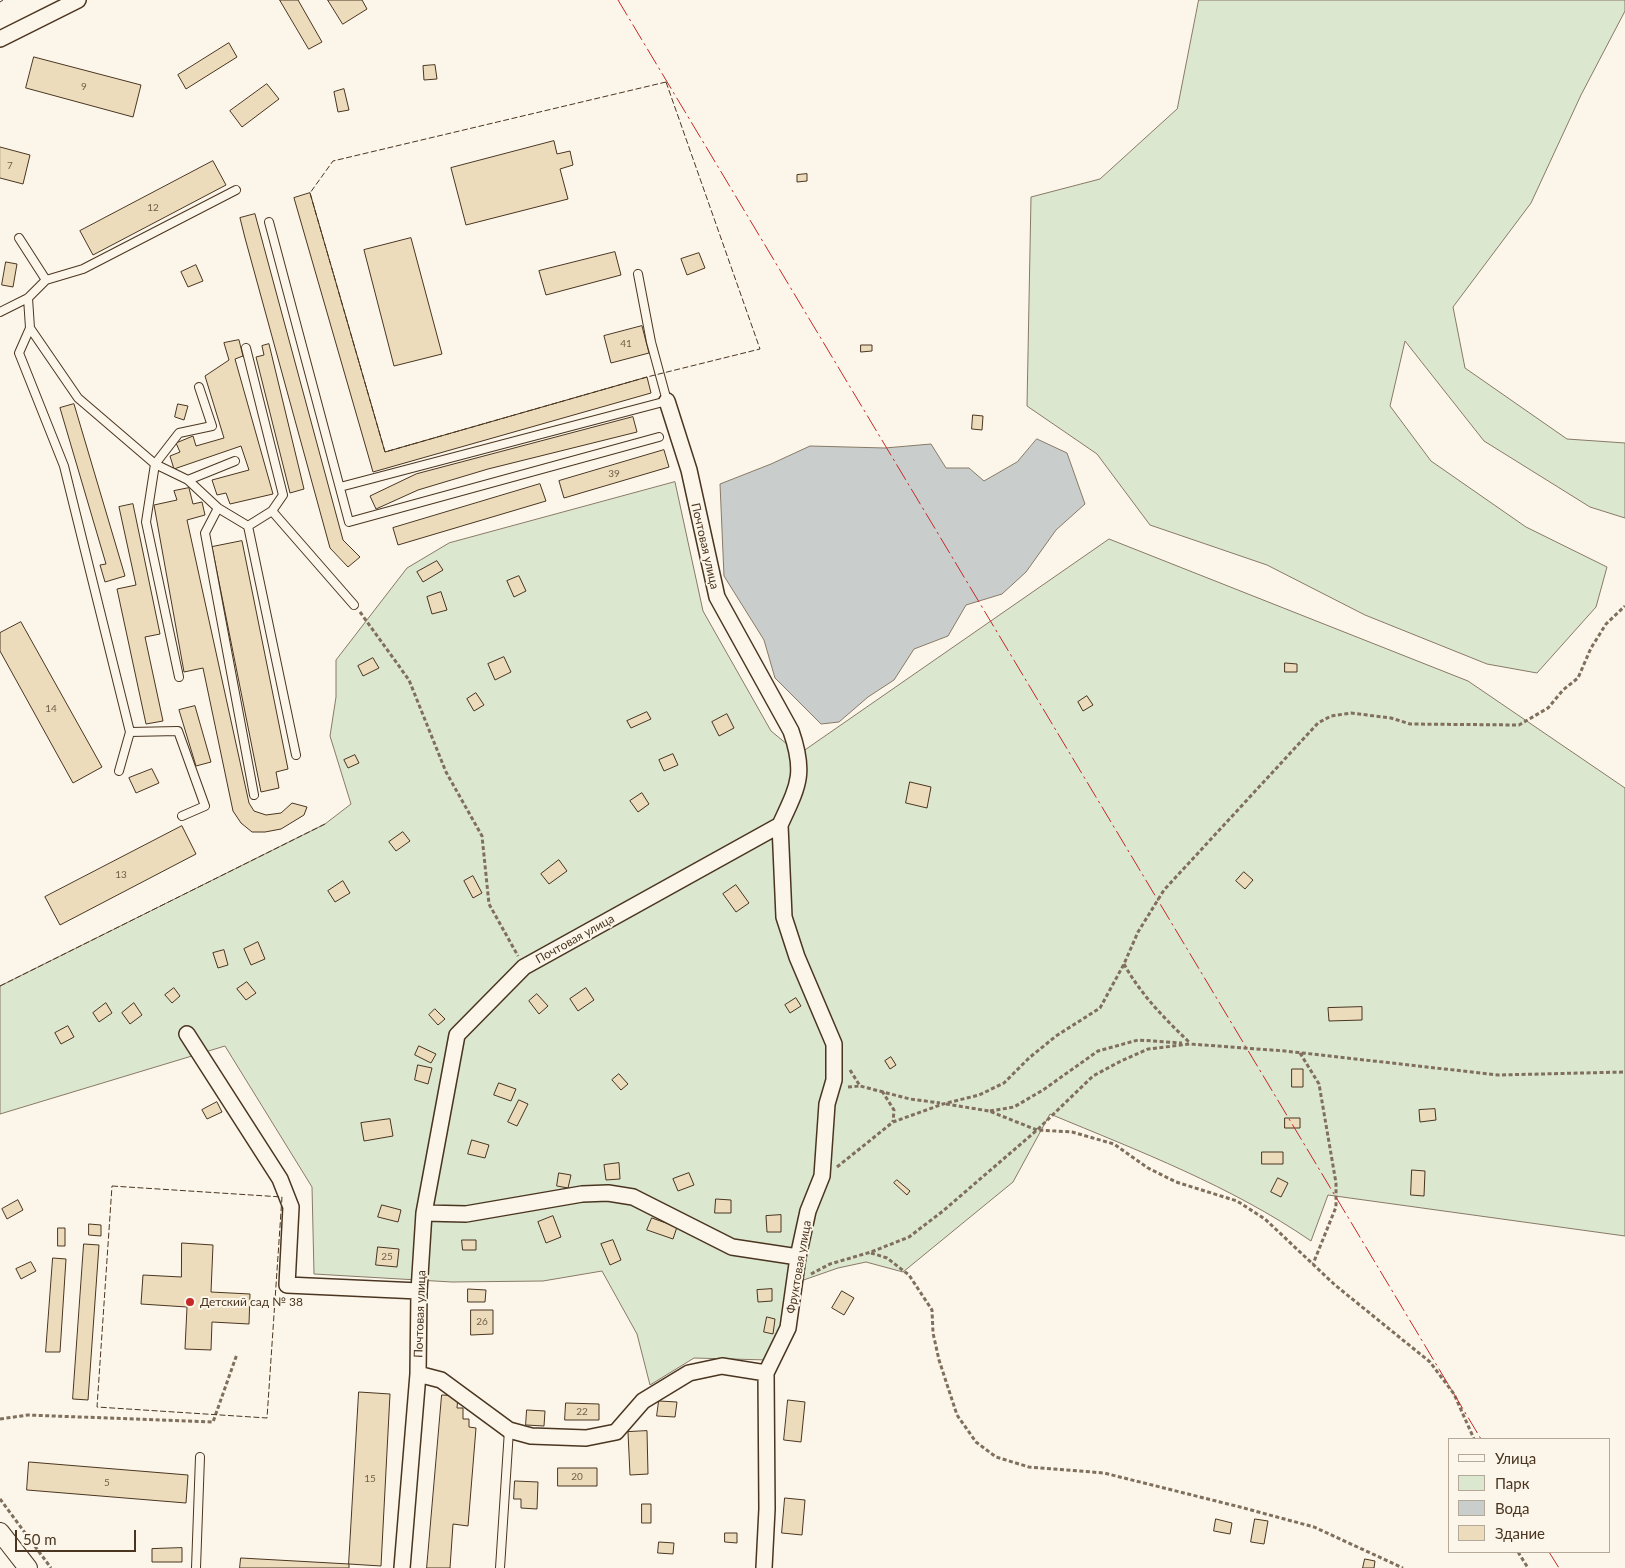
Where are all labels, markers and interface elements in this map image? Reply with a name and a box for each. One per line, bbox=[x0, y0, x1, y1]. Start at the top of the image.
house number: 9 bbox=[81, 81, 87, 93]
house number: 7 bbox=[7, 160, 13, 172]
house number: 12 bbox=[147, 202, 159, 214]
house number: 41 bbox=[620, 338, 632, 350]
house number: 39 bbox=[608, 468, 620, 480]
street label: Почтовая улица bbox=[688, 502, 722, 590]
house number: 14 bbox=[45, 703, 57, 715]
house number: 13 bbox=[115, 869, 127, 881]
street label: Почтовая улица bbox=[533, 911, 617, 967]
street label: Фруктовая улица bbox=[784, 1219, 814, 1315]
house number: 25 bbox=[381, 1251, 393, 1263]
street label: Почтовая улица bbox=[411, 1270, 429, 1358]
place label: Детский сад № 38 bbox=[200, 1295, 303, 1309]
marker: Детский сад № 38 bbox=[184, 1296, 196, 1308]
house number: 26 bbox=[476, 1316, 488, 1328]
house number: 22 bbox=[576, 1406, 588, 1418]
legend bbox=[1448, 1438, 1610, 1553]
text: Улица bbox=[1495, 1449, 1536, 1467]
house number: 20 bbox=[571, 1471, 583, 1483]
house number: 15 bbox=[364, 1473, 376, 1485]
text: Парк bbox=[1495, 1474, 1529, 1492]
house number: 5 bbox=[104, 1477, 110, 1489]
text: Вода bbox=[1495, 1499, 1530, 1517]
scale bar bbox=[18, 1520, 139, 1552]
text: Здание bbox=[1495, 1524, 1545, 1542]
text: 50 m bbox=[23, 1530, 57, 1548]

